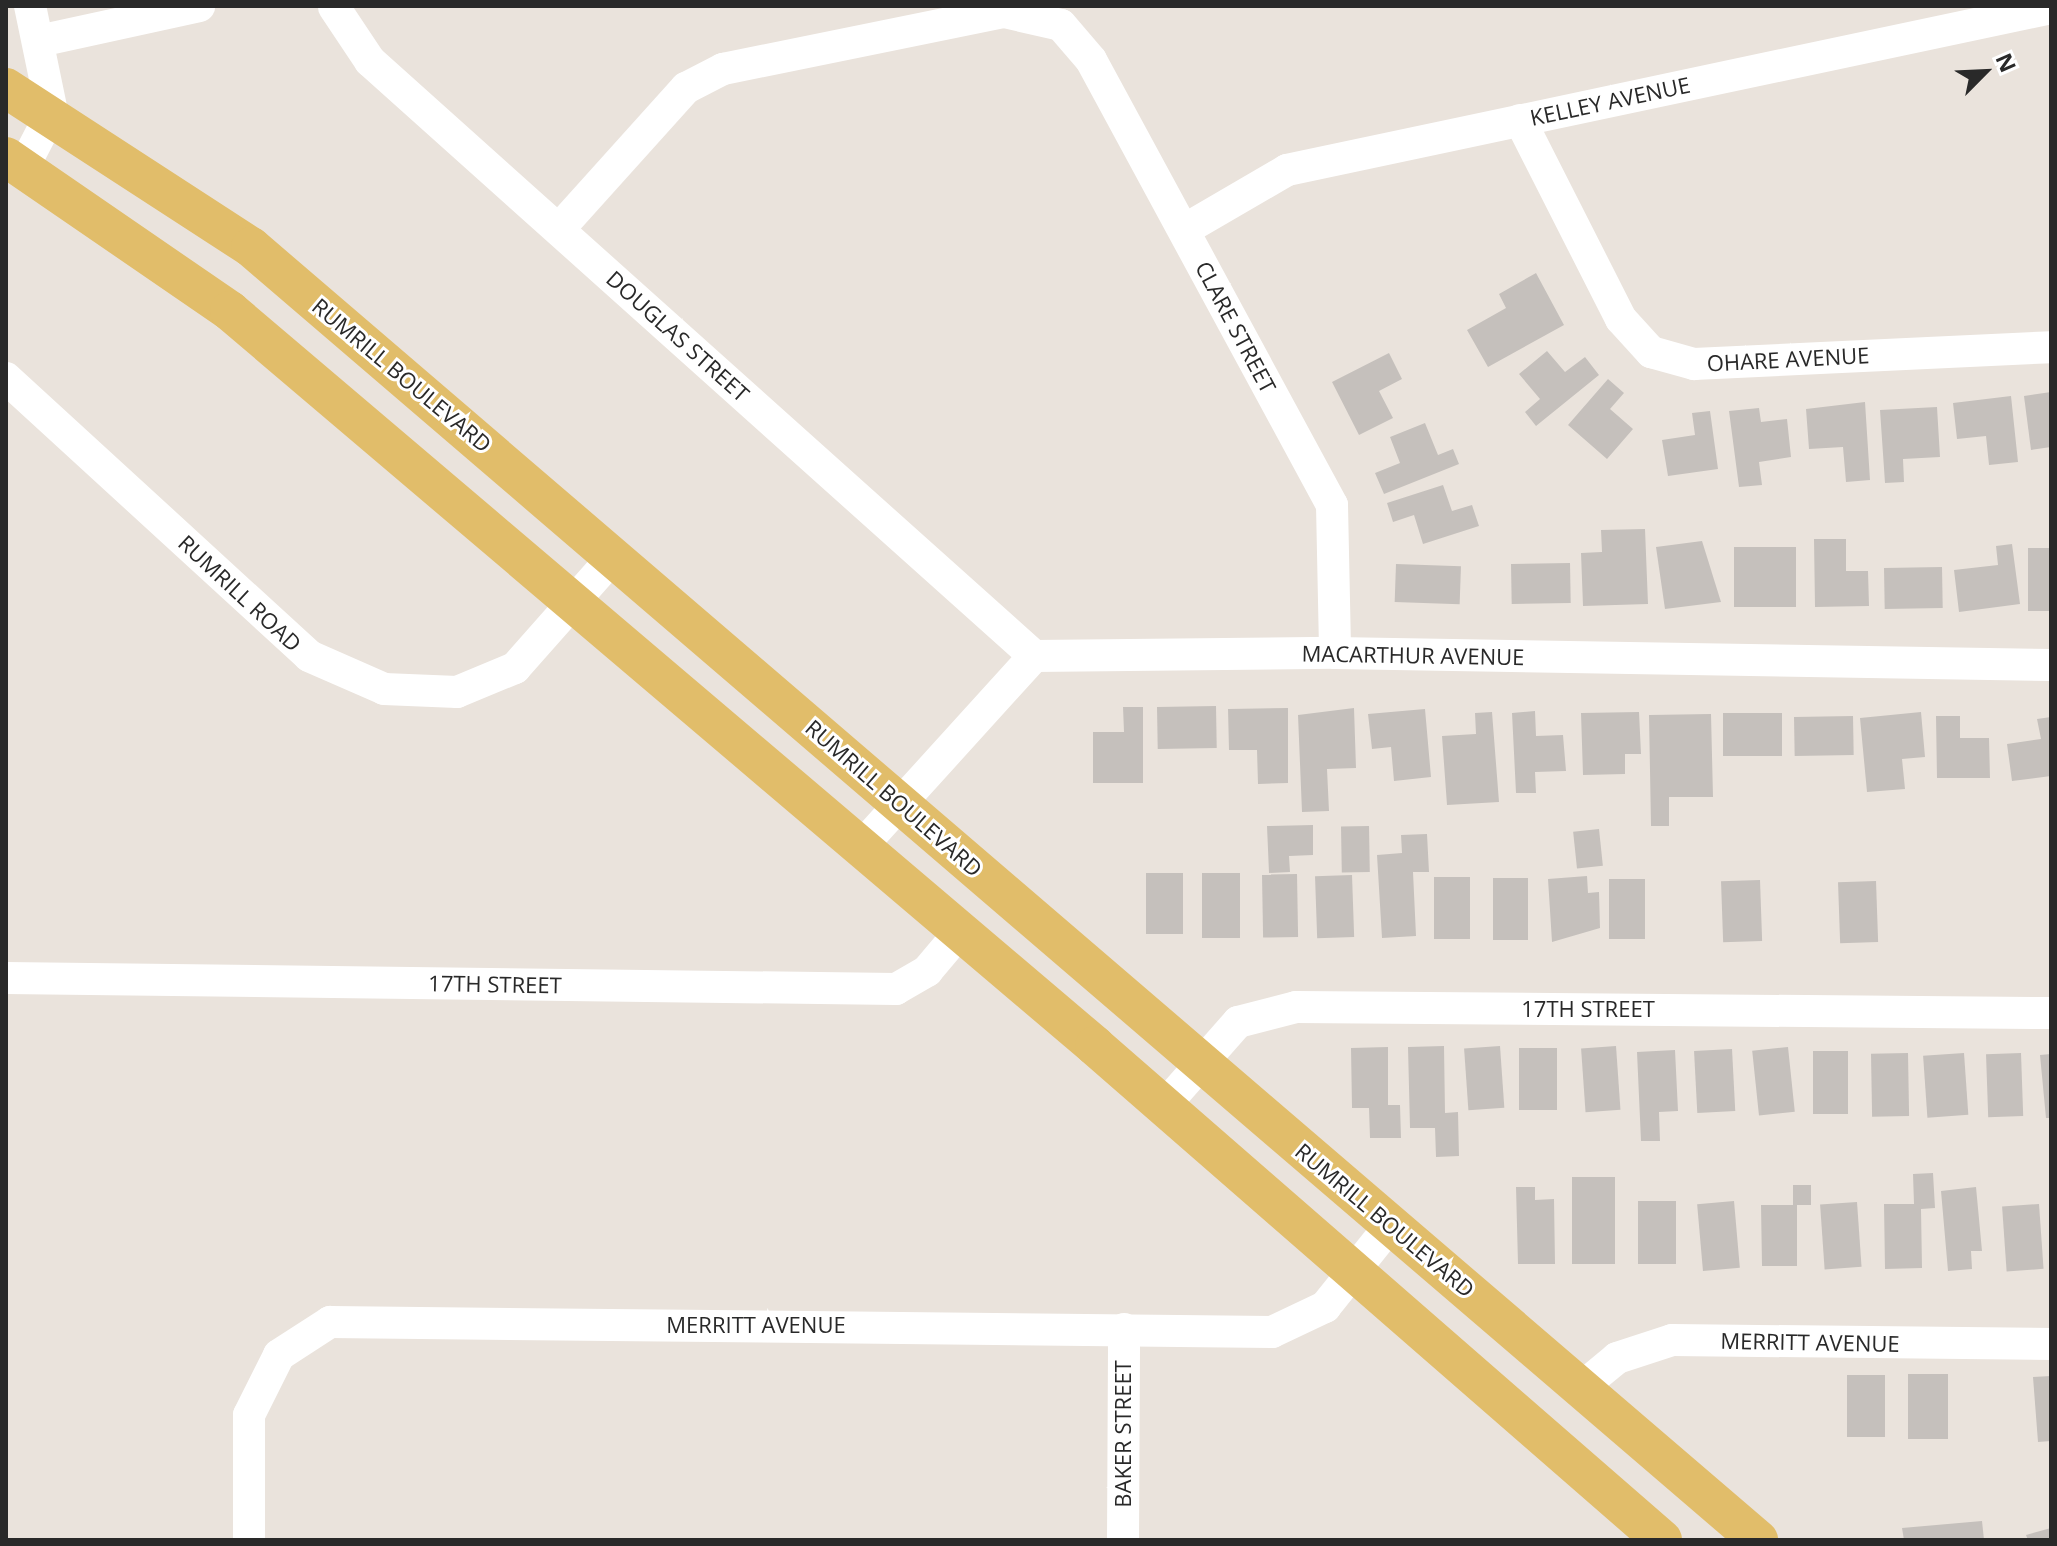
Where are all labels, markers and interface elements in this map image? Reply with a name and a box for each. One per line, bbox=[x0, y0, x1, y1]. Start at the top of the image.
north arrow bbox=[1945, 32, 2025, 112]
text: N bbox=[1990, 48, 2024, 77]
street label: KELLEY AVENUE bbox=[1528, 71, 1692, 131]
street label: CLARE STREET bbox=[1190, 257, 1282, 397]
street label: DOUGLAS STREET bbox=[601, 265, 755, 407]
street label: RUMRILL BOULEVARD bbox=[307, 292, 497, 458]
street label: OHARE AVENUE bbox=[1706, 342, 1870, 376]
street label: RUMRILL ROAD bbox=[173, 529, 307, 657]
street label: MACARTHUR AVENUE bbox=[1301, 640, 1525, 670]
street label: RUMRILL BOULEVARD bbox=[800, 714, 988, 882]
street label: 17TH STREET bbox=[428, 970, 562, 998]
street label: 17TH STREET bbox=[1521, 996, 1655, 1022]
street label: RUMRILL BOULEVARD bbox=[1290, 1137, 1480, 1303]
street label: MERRITT AVENUE bbox=[666, 1312, 846, 1338]
street label: MERRITT AVENUE bbox=[1720, 1327, 1900, 1357]
street label: BAKER STREET bbox=[1110, 1360, 1136, 1508]

